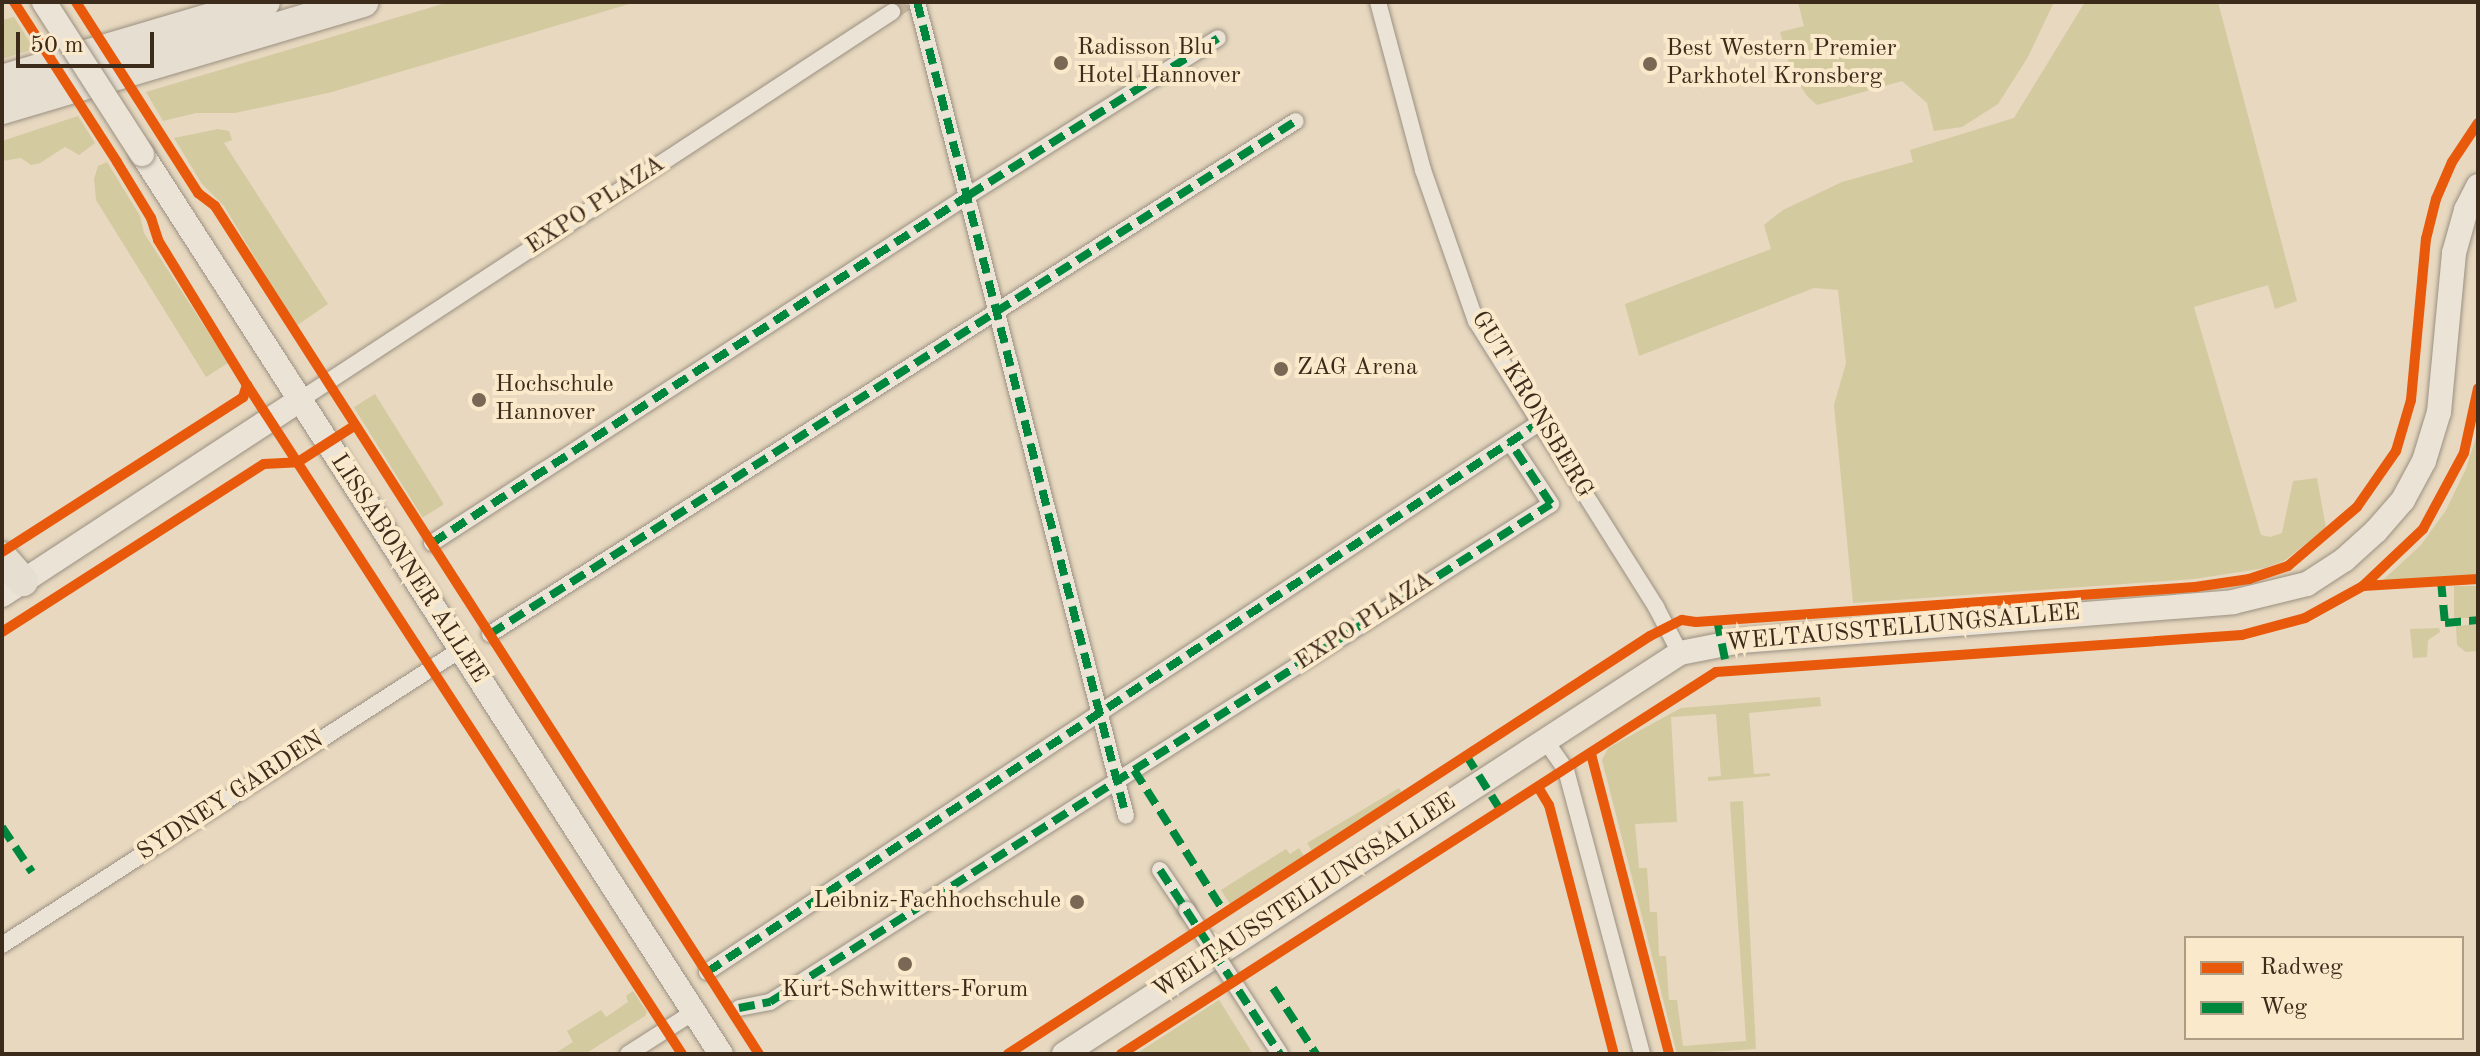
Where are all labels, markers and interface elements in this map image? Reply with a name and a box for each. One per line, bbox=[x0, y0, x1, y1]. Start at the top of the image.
scale bar bbox=[20, 16, 158, 66]
text: 50 m bbox=[30, 34, 84, 58]
place label: Radisson Blu Hotel Hannover bbox=[1077, 35, 1240, 91]
place label: Best Western Premier Parkhotel Kronsberg bbox=[1666, 36, 1896, 92]
marker: Radisson Blu Hotel Hannover bbox=[1052, 54, 1070, 72]
marker: Best Western Premier Parkhotel Kronsberg bbox=[1641, 55, 1659, 73]
street label: EXPO PLAZA bbox=[521, 151, 671, 261]
street label: GUT KRONSBERG bbox=[1464, 306, 1598, 504]
place label: ZAG Arena bbox=[1297, 355, 1418, 383]
marker: ZAG Arena bbox=[1272, 360, 1290, 378]
place label: Hochschule Hannover bbox=[495, 372, 614, 428]
marker: Hochschule Hannover bbox=[470, 391, 488, 409]
street label: LISSABONNER ALLEE bbox=[323, 449, 493, 689]
street label: EXPO PLAZA bbox=[1290, 567, 1440, 677]
street label: WELTAUSSTELLUNGSALLEE bbox=[1725, 599, 2081, 659]
street label: SYDNEY GARDEN bbox=[133, 726, 329, 868]
street label: WELTAUSSTELLUNGSALLEE bbox=[1148, 788, 1462, 1006]
place label: Leibniz-Fachhochschule bbox=[813, 888, 1061, 916]
marker: Leibniz-Fachhochschule bbox=[1068, 893, 1086, 911]
legend bbox=[2184, 936, 2464, 1040]
marker: Kurt-Schwitters-Forum bbox=[896, 955, 914, 973]
text: Radweg bbox=[2260, 956, 2343, 980]
place label: Kurt-Schwitters-Forum bbox=[782, 977, 1028, 1005]
text: Weg bbox=[2260, 996, 2307, 1020]

